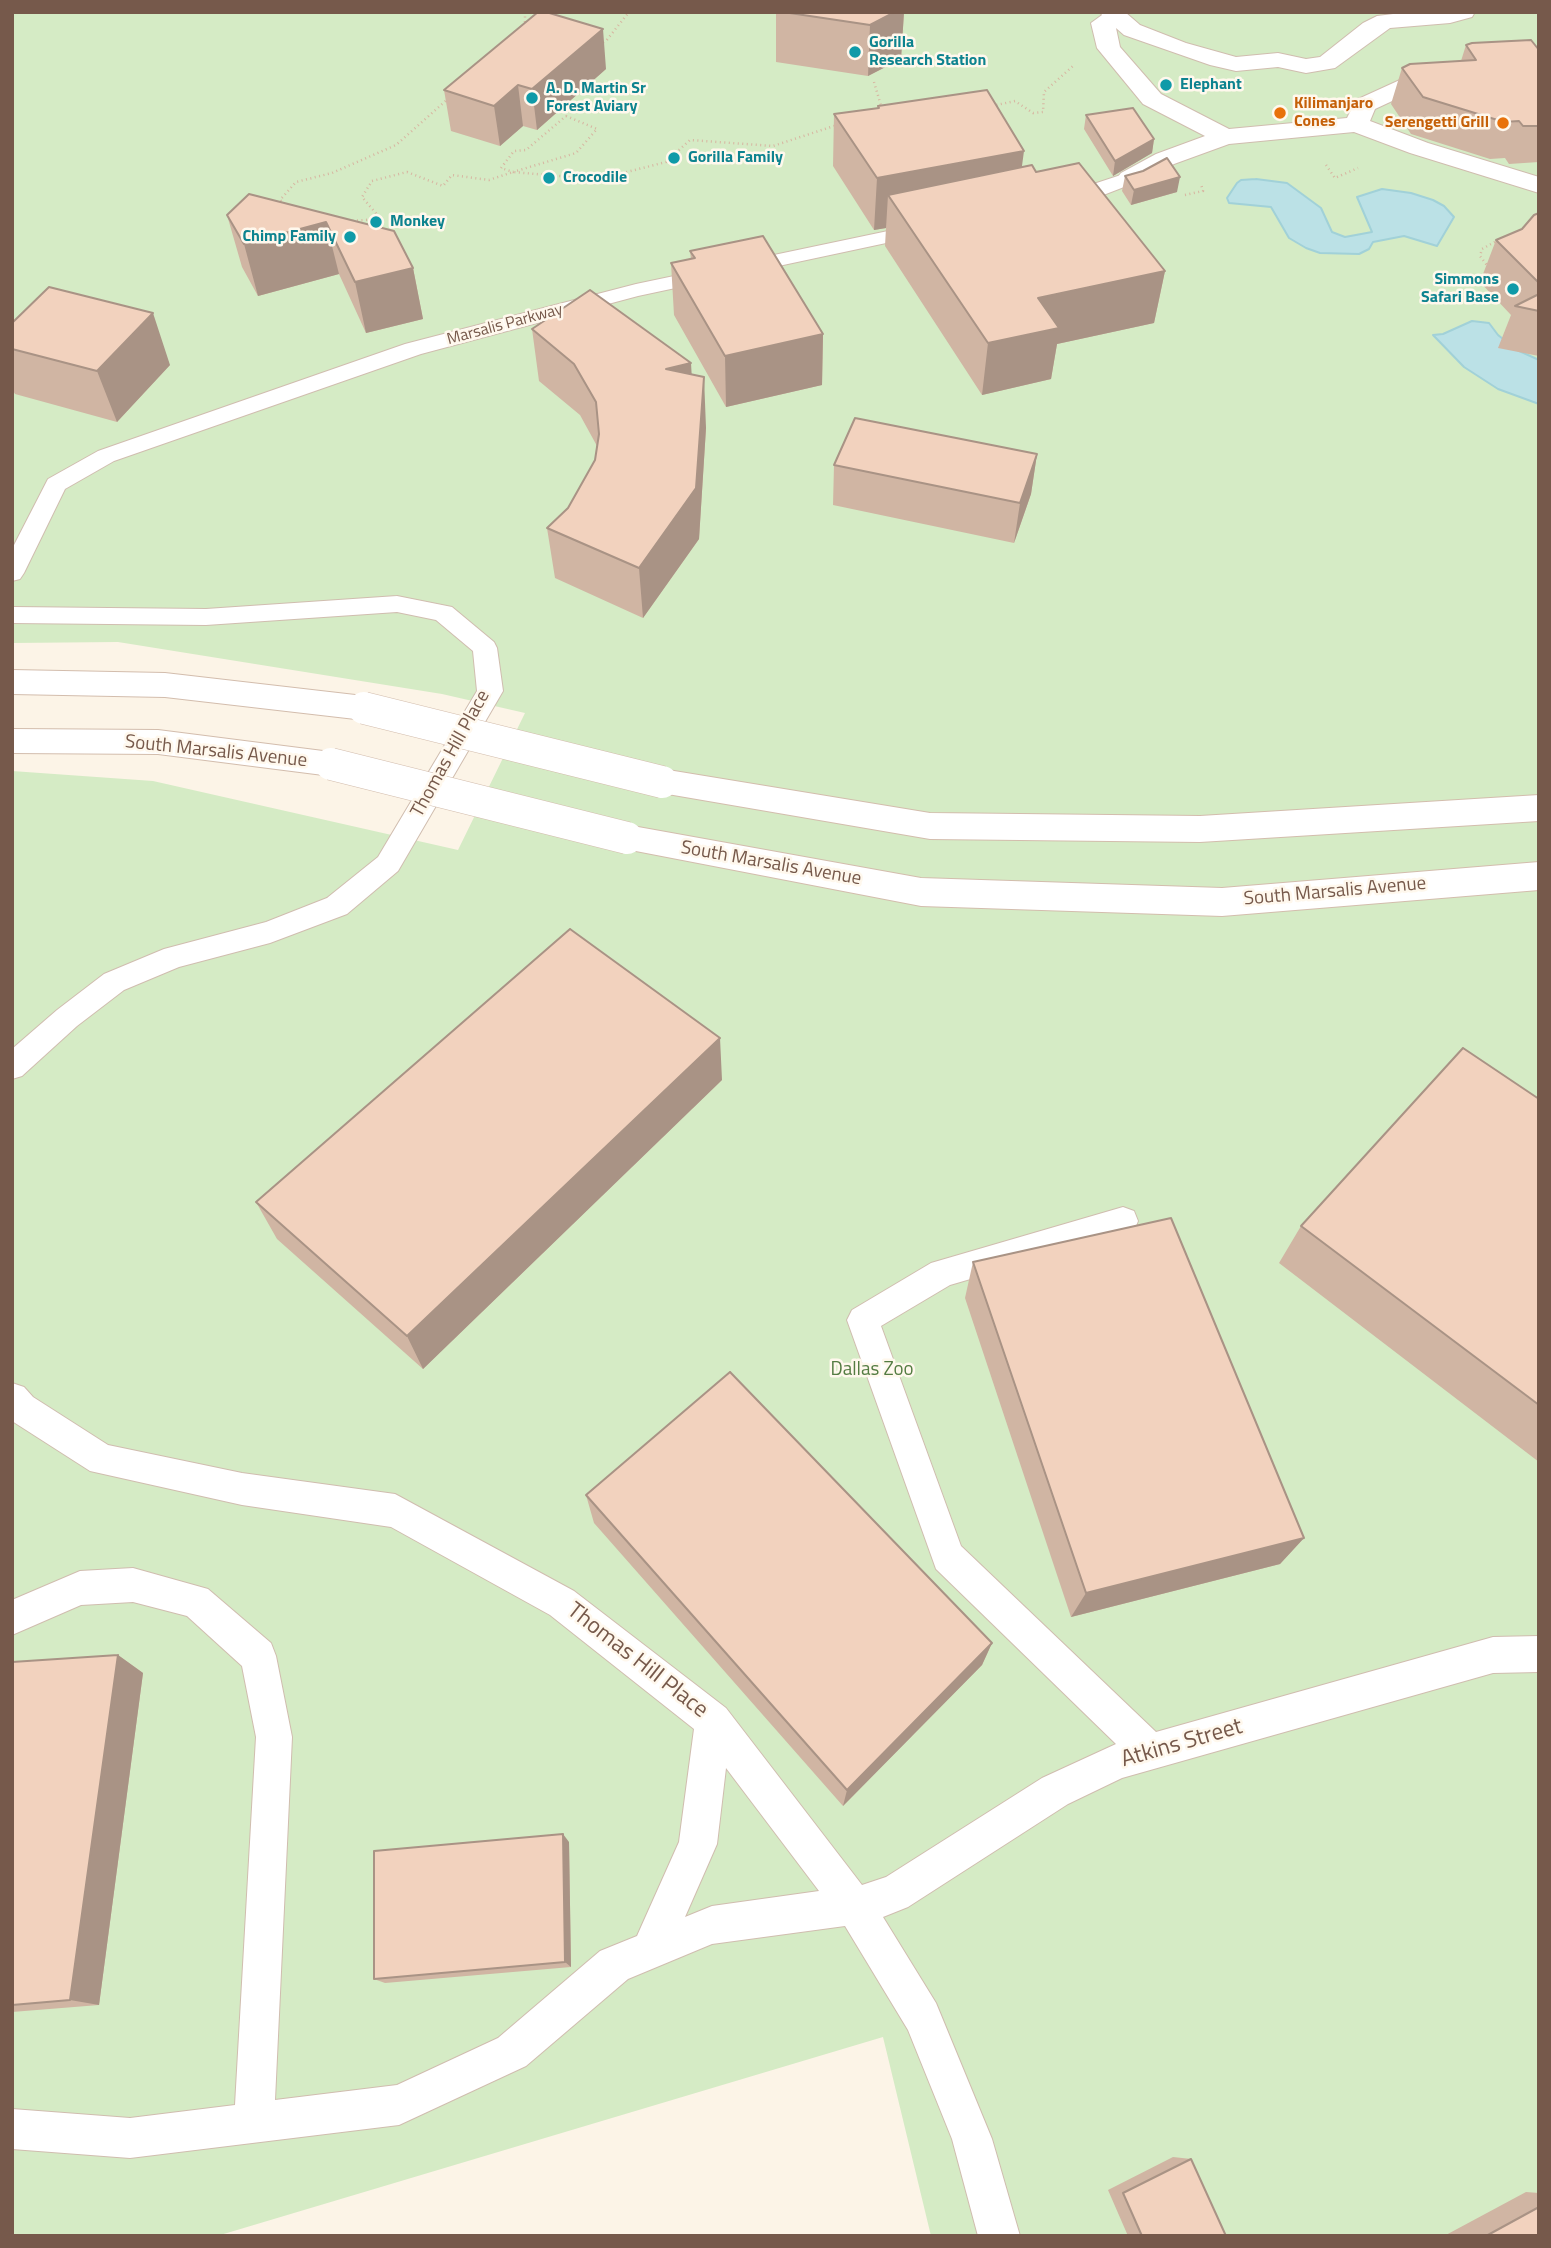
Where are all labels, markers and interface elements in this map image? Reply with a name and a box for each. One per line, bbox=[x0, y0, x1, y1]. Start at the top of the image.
place label: Gorilla Research Station bbox=[869, 33, 986, 71]
marker: Gorilla Research Station bbox=[847, 44, 863, 60]
place label: Elephant bbox=[1180, 75, 1242, 95]
marker: Elephant bbox=[1158, 77, 1174, 93]
place label: A. D. Martin Sr Forest Aviary bbox=[546, 79, 646, 117]
marker: A. D. Martin Sr Forest Aviary bbox=[524, 90, 540, 106]
place label: Kilimanjaro Cones bbox=[1294, 94, 1373, 132]
marker: Kilimanjaro Cones bbox=[1272, 105, 1288, 121]
place label: Serengetti Grill bbox=[1385, 113, 1489, 133]
marker: Serengetti Grill bbox=[1495, 115, 1511, 131]
place label: Gorilla Family bbox=[688, 148, 783, 168]
marker: Gorilla Family bbox=[666, 150, 682, 166]
place label: Crocodile bbox=[563, 168, 627, 188]
marker: Crocodile bbox=[541, 170, 557, 186]
place label: Monkey bbox=[390, 212, 445, 232]
marker: Monkey bbox=[368, 214, 384, 230]
place label: Chimp Family bbox=[242, 227, 336, 247]
marker: Chimp Family bbox=[342, 229, 358, 245]
place label: Simmons Safari Base bbox=[1421, 270, 1499, 308]
marker: Simmons Safari Base bbox=[1505, 281, 1521, 297]
street label: Marsalis Parkway bbox=[445, 300, 565, 350]
street label: Thomas Hill Place bbox=[407, 687, 495, 821]
street label: South Marsalis Avenue bbox=[124, 731, 308, 773]
street label: South Marsalis Avenue bbox=[679, 837, 863, 891]
street label: South Marsalis Avenue bbox=[1243, 873, 1427, 911]
park label: Dallas Zoo bbox=[830, 1359, 914, 1381]
street label: Thomas Hill Place bbox=[561, 1597, 713, 1725]
street label: Atkins Street bbox=[1118, 1714, 1246, 1774]

